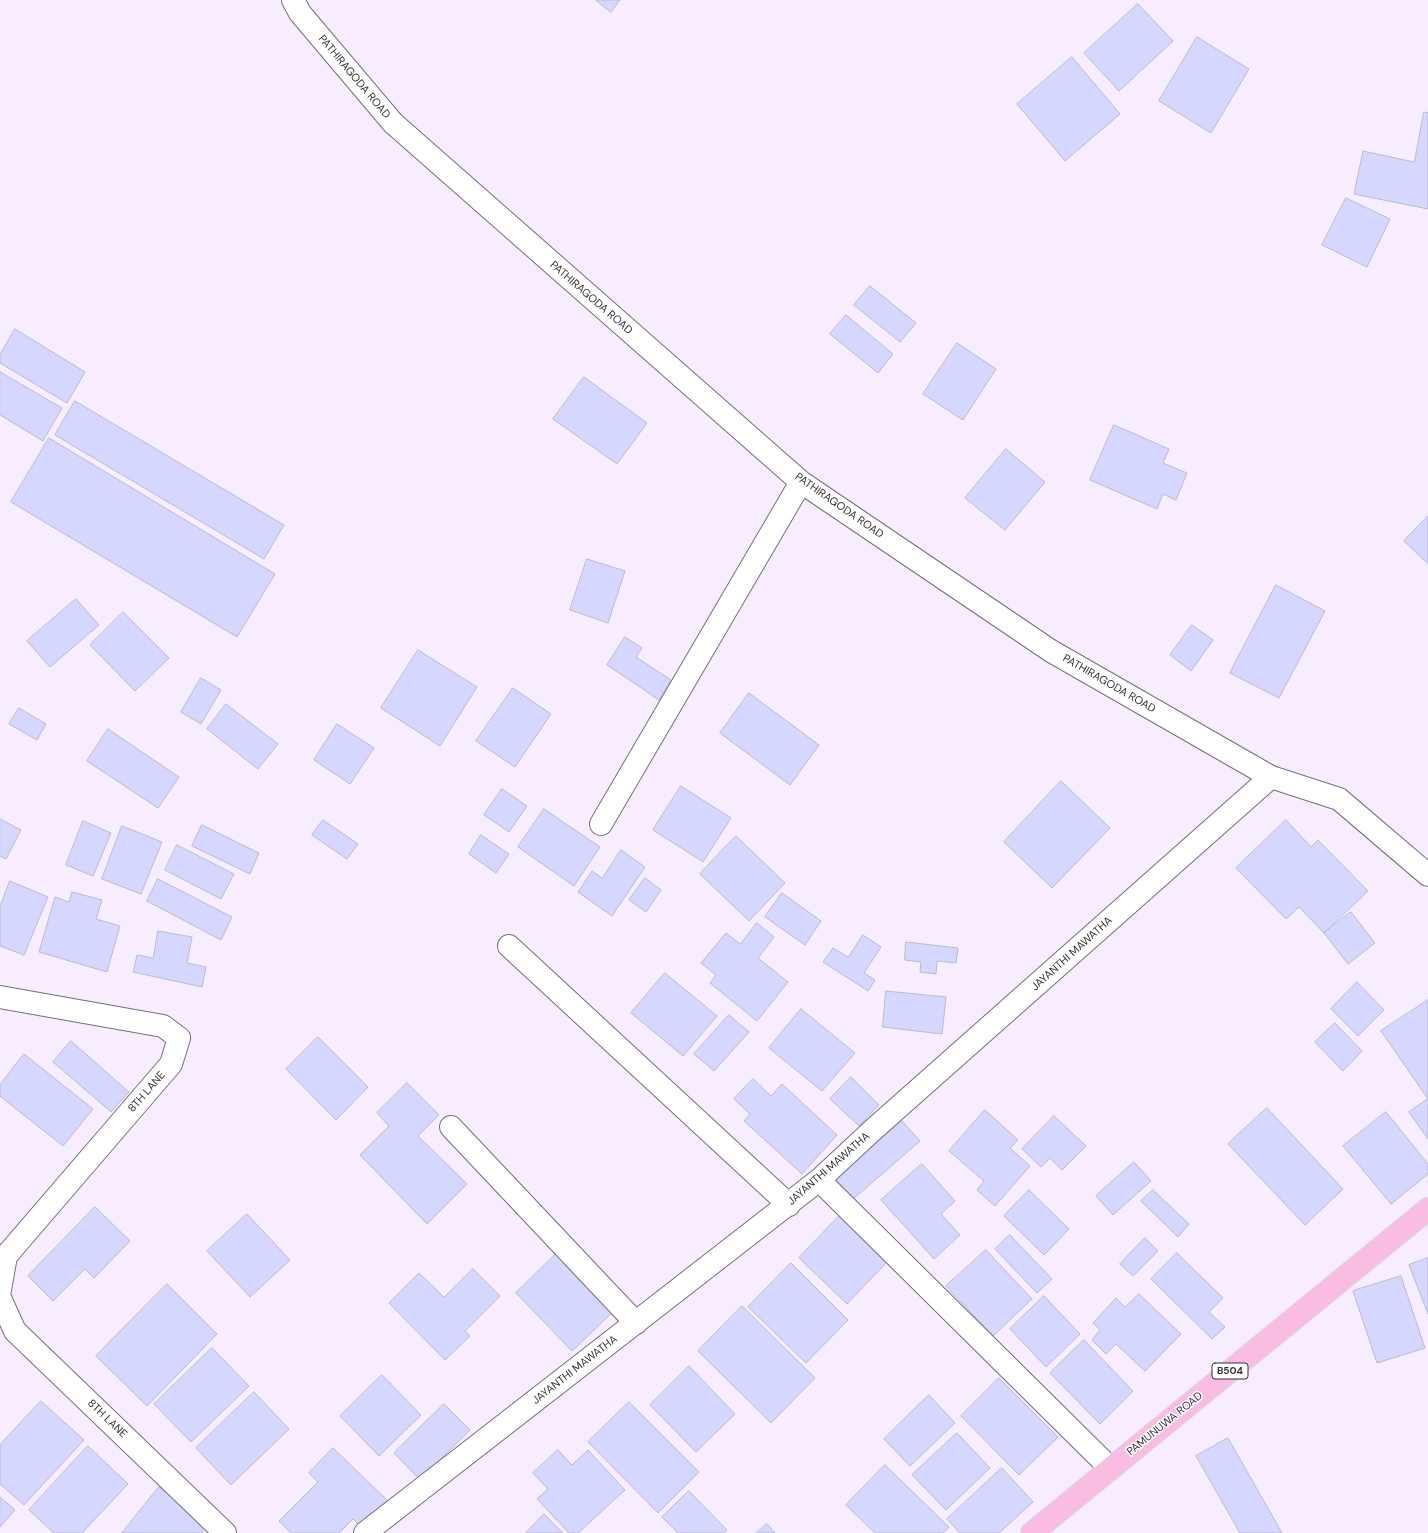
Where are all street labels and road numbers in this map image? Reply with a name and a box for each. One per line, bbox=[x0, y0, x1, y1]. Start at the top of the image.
street label: PATHIRAGODA ROAD bbox=[315, 33, 393, 121]
street label: PATHIRAGODA ROAD bbox=[547, 259, 635, 337]
street label: PATHIRAGODA ROAD bbox=[792, 470, 886, 542]
street label: PATHIRAGODA ROAD bbox=[1060, 652, 1158, 716]
street label: JAYANTHI MAWATHA bbox=[1029, 914, 1115, 994]
street label: 8TH LANE bbox=[126, 1069, 168, 1115]
street label: JAYANTHI MAWATHA bbox=[785, 1130, 873, 1208]
street label: JAYANTHI MAWATHA bbox=[530, 1333, 620, 1407]
road number: B504 bbox=[1212, 1363, 1248, 1379]
street label: PAMUNUWA ROAD bbox=[1125, 1389, 1205, 1459]
street label: 8TH LANE bbox=[84, 1397, 130, 1441]

